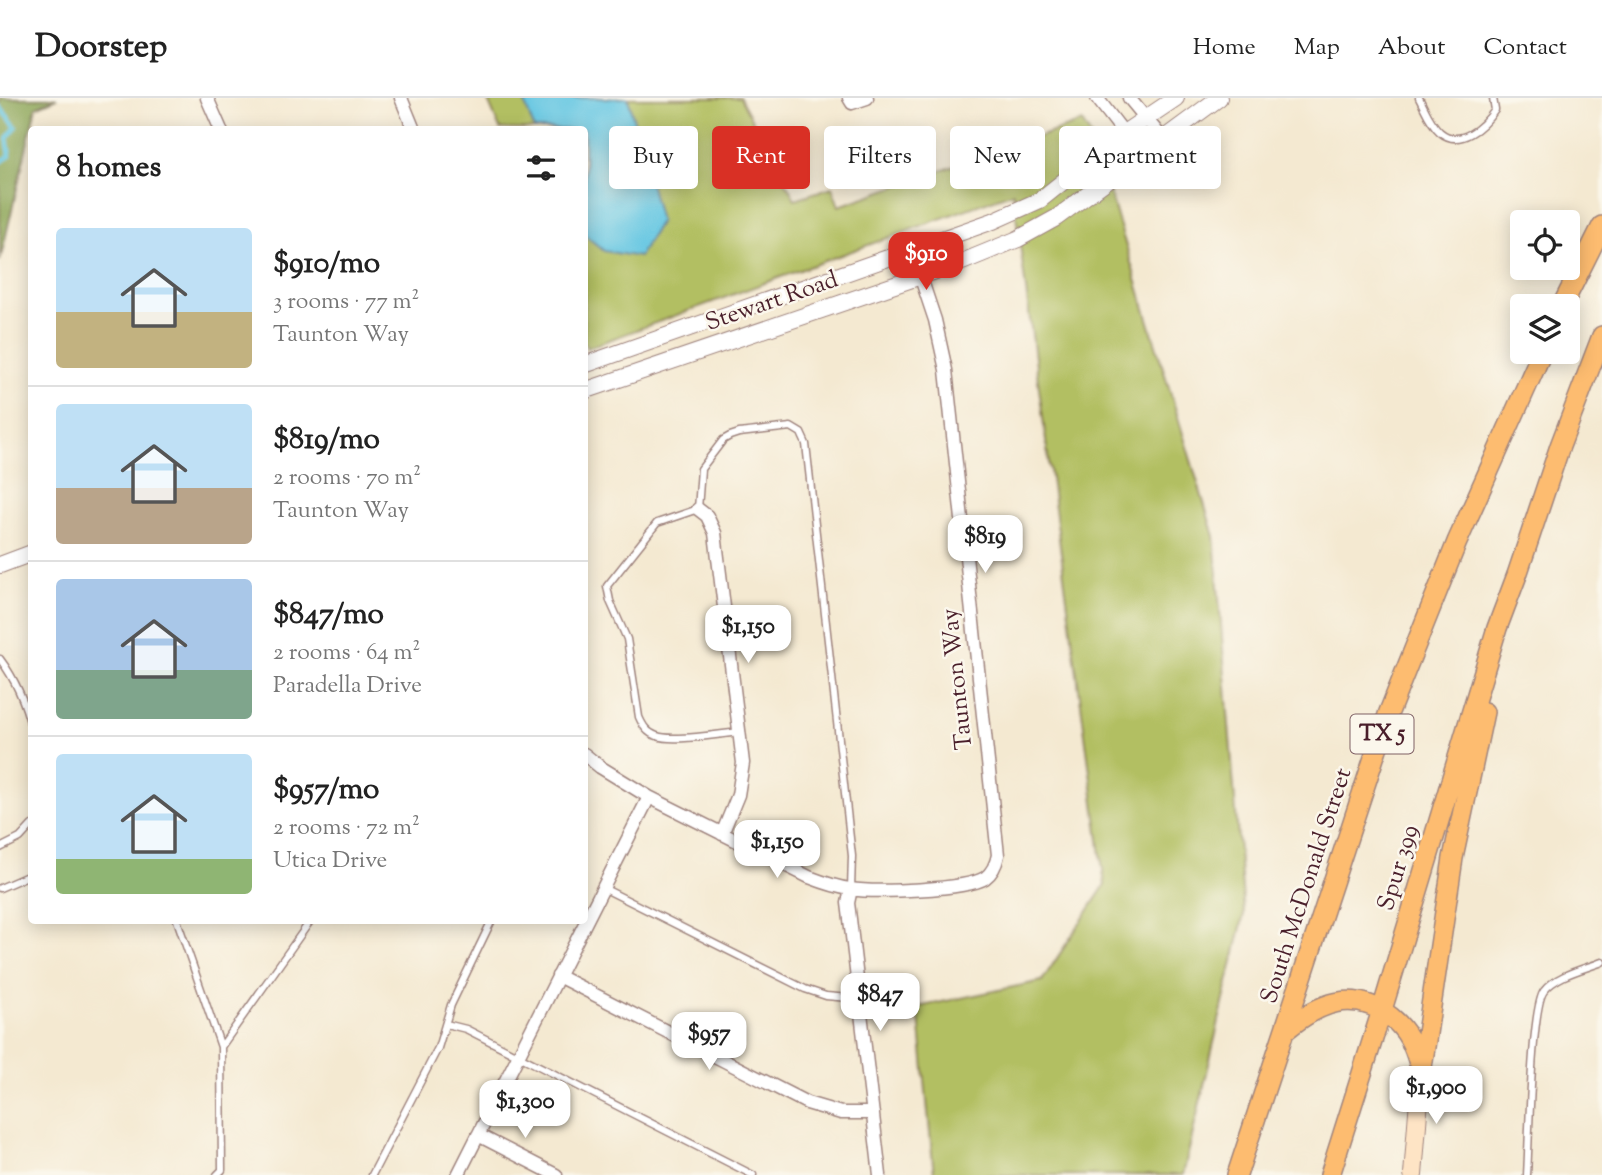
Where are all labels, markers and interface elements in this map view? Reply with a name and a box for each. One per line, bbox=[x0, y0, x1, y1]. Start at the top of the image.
text: Doorstep bbox=[35, 24, 167, 72]
text: Home bbox=[1193, 31, 1256, 65]
text: Map bbox=[1294, 31, 1340, 65]
text: About bbox=[1378, 31, 1445, 65]
text: Contact bbox=[1483, 31, 1567, 65]
chip: Buy bbox=[609, 126, 698, 189]
chip: Rent bbox=[712, 126, 810, 189]
chip: Filters bbox=[824, 126, 936, 189]
chip: New bbox=[950, 126, 1045, 189]
chip: Apartment bbox=[1059, 126, 1221, 189]
text: 8 homes bbox=[56, 147, 161, 190]
icon: filters bbox=[522, 149, 560, 187]
map controls bbox=[1510, 210, 1580, 364]
button: locate bbox=[1510, 210, 1580, 280]
pin: $910 bbox=[885, 232, 967, 292]
text: $910 bbox=[904, 238, 948, 271]
text: $910/mo bbox=[273, 243, 380, 286]
icon: home bbox=[112, 256, 196, 340]
street label: Stewart Road bbox=[701, 263, 843, 341]
text: 3 rooms · 77 m² bbox=[273, 286, 419, 319]
button: layers bbox=[1510, 294, 1580, 364]
text: Taunton Way bbox=[273, 319, 409, 352]
text: $819/mo bbox=[273, 419, 380, 462]
icon: home bbox=[112, 432, 196, 516]
text: 2 rooms · 70 m² bbox=[273, 462, 421, 495]
text: Taunton Way bbox=[273, 495, 409, 528]
pin: $819 bbox=[944, 516, 1026, 575]
text: $819 bbox=[964, 521, 1006, 554]
text: $847/mo bbox=[273, 594, 384, 637]
pin: $1,150 bbox=[691, 606, 805, 665]
icon: home bbox=[112, 607, 196, 691]
street label: Taunton Way bbox=[934, 607, 982, 751]
text: $1,150 bbox=[721, 611, 775, 644]
text: 2 rooms · 64 m² bbox=[273, 637, 420, 670]
text: Paradella Drive bbox=[273, 670, 422, 703]
road number: TX 5 bbox=[1350, 714, 1414, 754]
street label: South McDonald Street bbox=[1253, 764, 1361, 1008]
text: $957/mo bbox=[273, 769, 379, 812]
icon: home bbox=[112, 782, 196, 866]
text: 2 rooms · 72 m² bbox=[273, 812, 420, 845]
pin: $1,150 bbox=[720, 820, 834, 880]
street label: Spur 399 bbox=[1370, 821, 1428, 915]
text: $1,150 bbox=[750, 826, 804, 859]
text: Utica Drive bbox=[273, 845, 387, 878]
pin: $847 bbox=[839, 974, 921, 1033]
text: $847 bbox=[857, 979, 903, 1012]
pin: $957 bbox=[668, 1012, 750, 1072]
text: $957 bbox=[687, 1018, 731, 1051]
pin: $1,900 bbox=[1379, 1066, 1493, 1126]
text: $1,900 bbox=[1406, 1072, 1466, 1105]
pin: $1,300 bbox=[468, 1080, 582, 1140]
text: $1,300 bbox=[495, 1086, 555, 1119]

